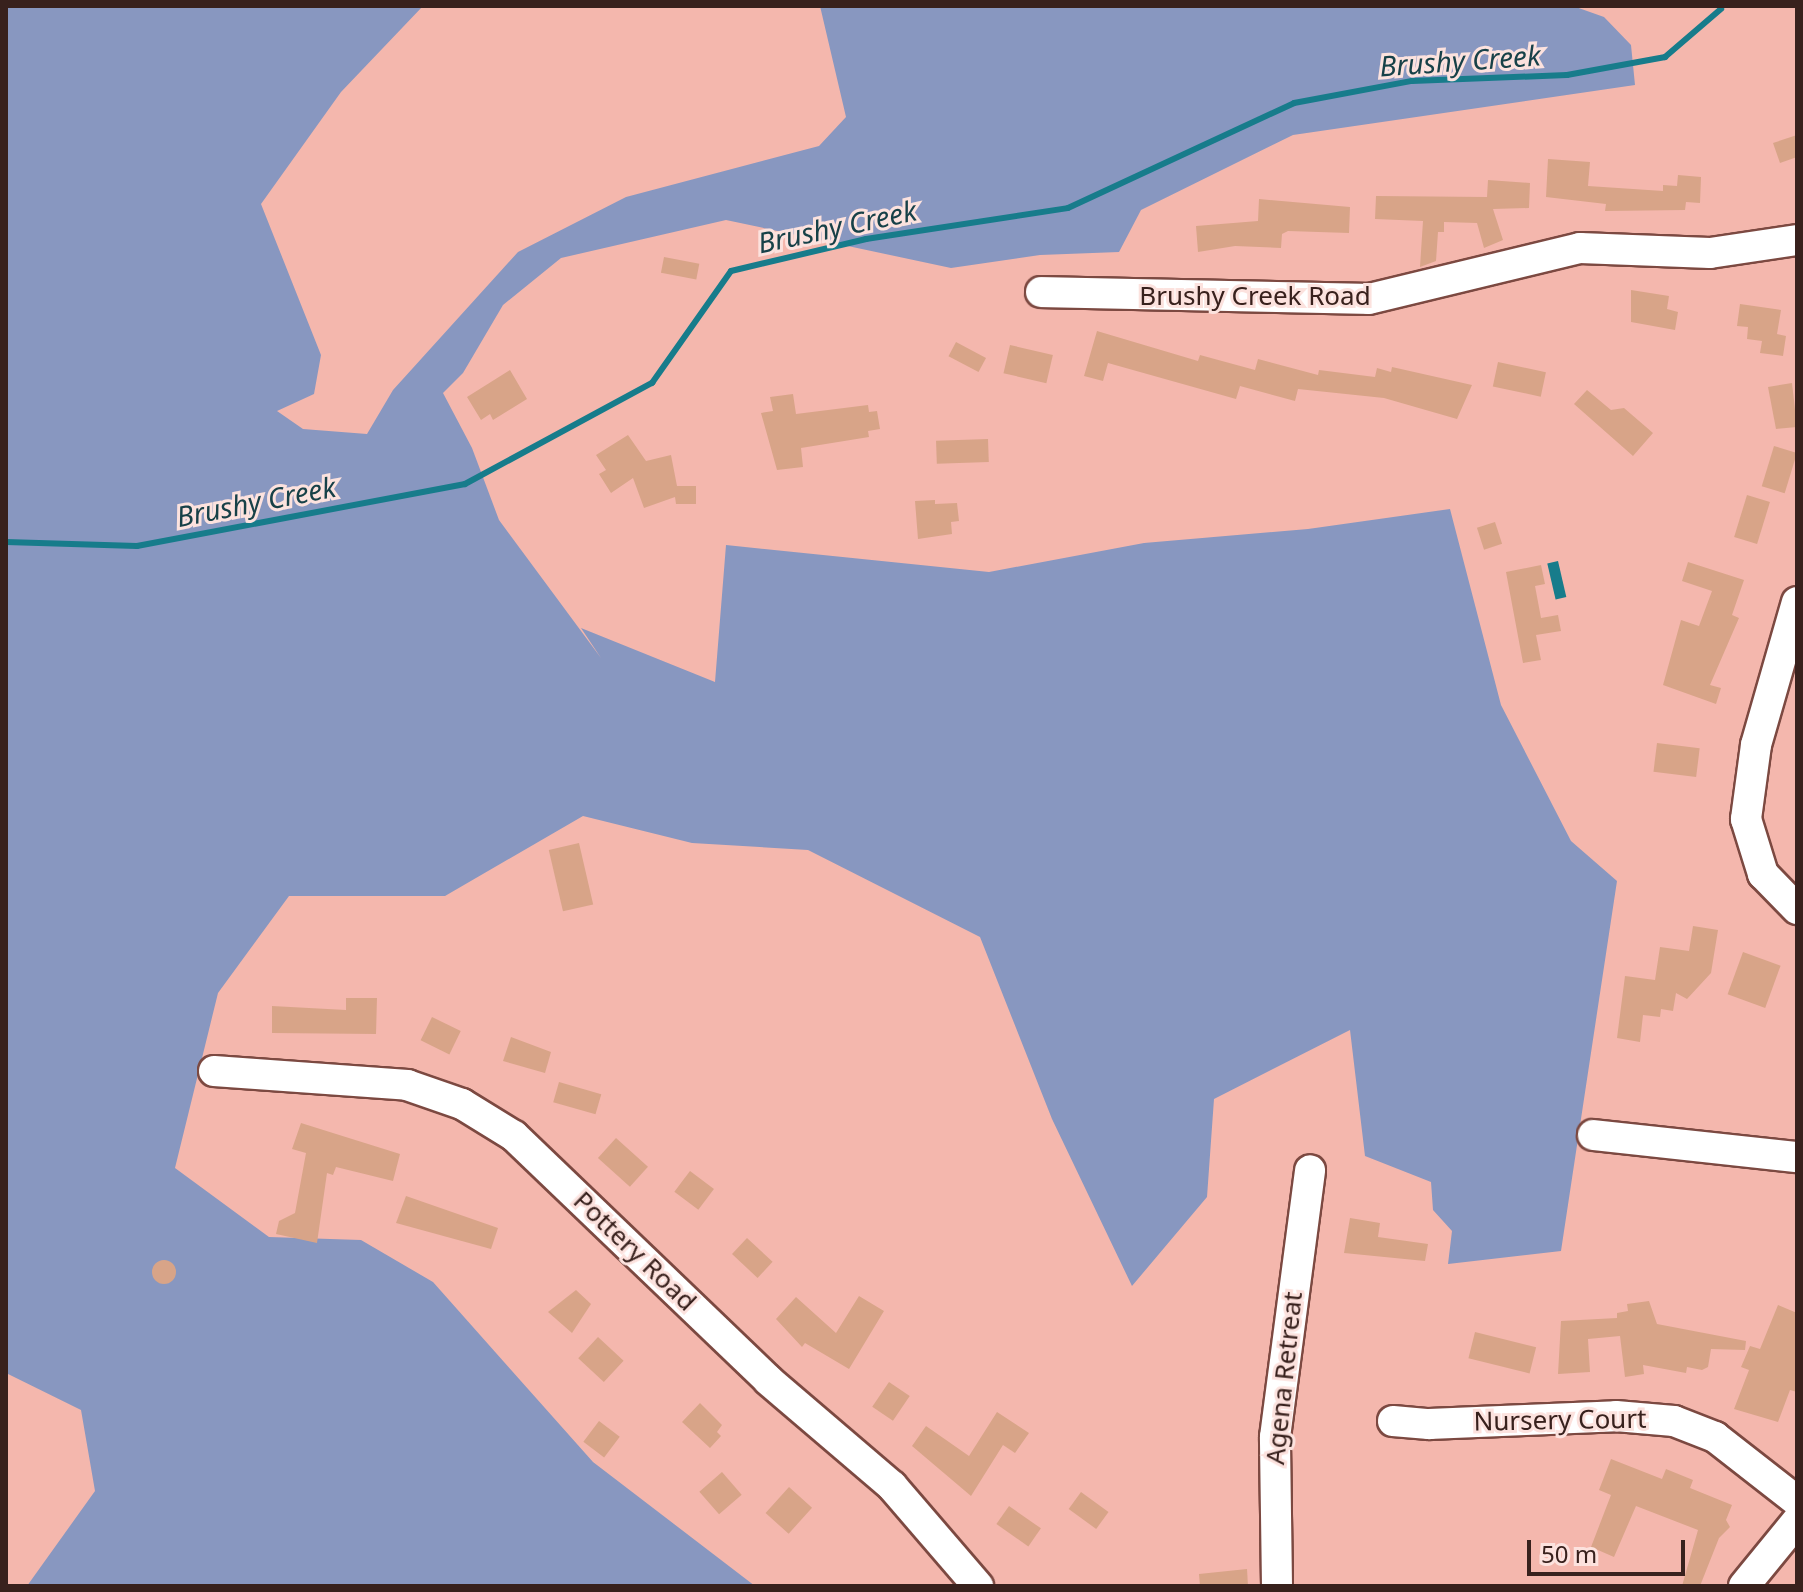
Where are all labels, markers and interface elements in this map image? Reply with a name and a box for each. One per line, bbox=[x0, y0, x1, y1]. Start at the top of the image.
water label: Brushy Creek bbox=[1378, 38, 1542, 82]
water label: Brushy Creek bbox=[754, 193, 920, 259]
street label: Brushy Creek Road bbox=[1139, 280, 1371, 312]
water label: Brushy Creek bbox=[173, 469, 339, 533]
street label: Pottery Road bbox=[567, 1185, 703, 1317]
street label: Agena Retreat bbox=[1259, 1290, 1309, 1466]
street label: Nursery Court bbox=[1473, 1403, 1647, 1437]
scale bar bbox=[1531, 1524, 1689, 1574]
text: 50 m bbox=[1541, 1537, 1597, 1570]

